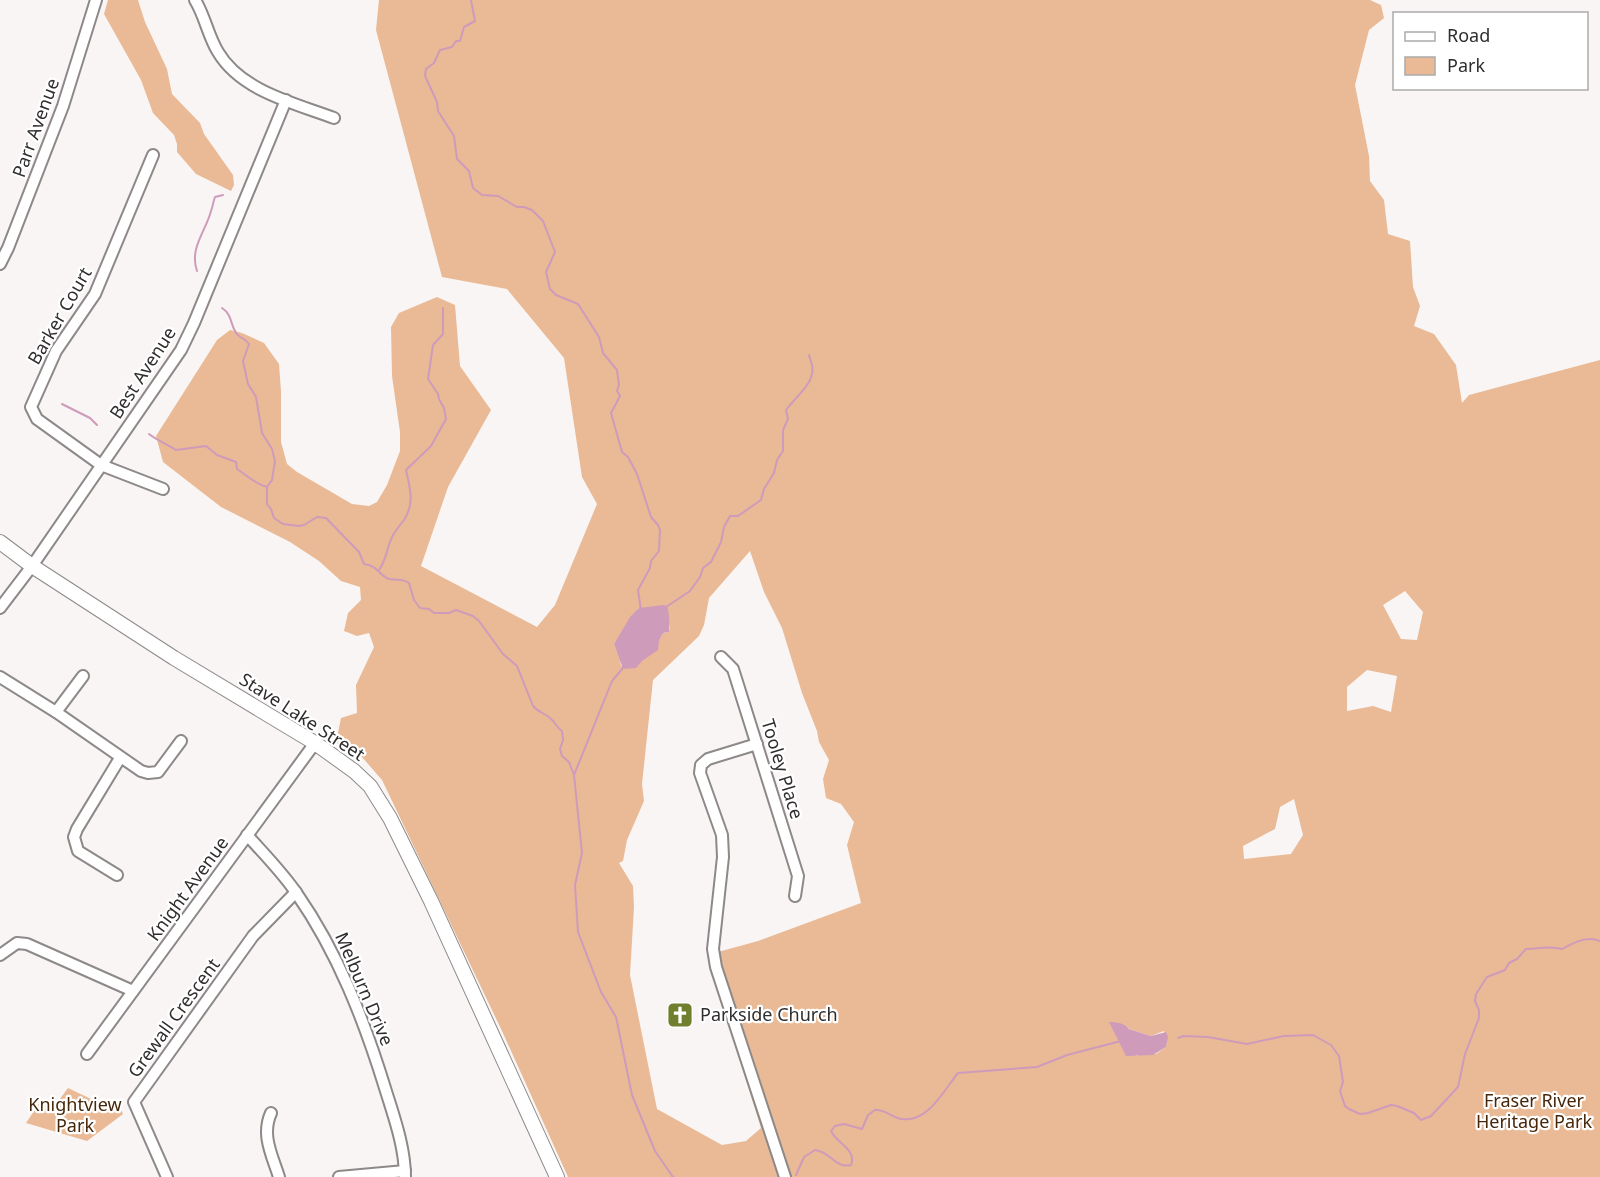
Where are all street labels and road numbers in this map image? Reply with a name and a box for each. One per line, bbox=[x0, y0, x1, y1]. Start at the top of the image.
street label: Parr Avenue bbox=[6, 75, 64, 181]
street label: Barker Court bbox=[22, 262, 97, 368]
street label: Best Avenue bbox=[104, 322, 181, 423]
street label: Stave Lake Street bbox=[235, 667, 370, 766]
street label: Tooley Place bbox=[756, 716, 810, 822]
street label: Knight Avenue bbox=[141, 831, 233, 945]
street label: Melburn Drive bbox=[330, 928, 400, 1049]
street label: Grewall Crescent bbox=[122, 953, 225, 1082]

